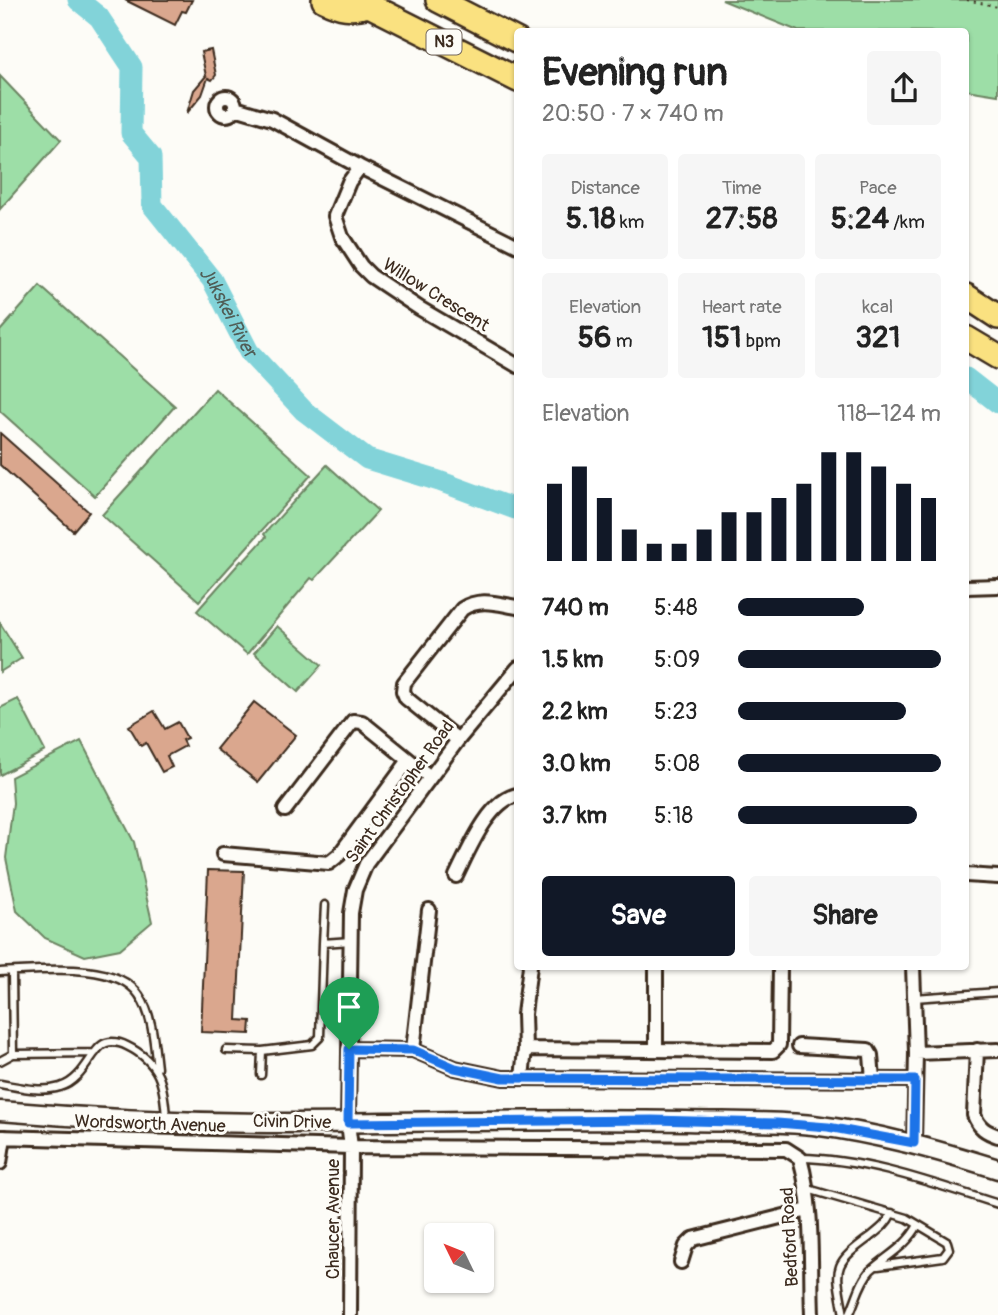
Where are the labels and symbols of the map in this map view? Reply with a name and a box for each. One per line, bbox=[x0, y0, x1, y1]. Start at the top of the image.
road number: N3 bbox=[426, 30, 462, 54]
street label: Willow Crescent bbox=[378, 253, 494, 337]
water label: Jukskei River bbox=[194, 262, 262, 365]
street label: Saint Christopher Road bbox=[340, 716, 460, 868]
pin bbox=[319, 977, 379, 1049]
street label: Wordsworth Avenue bbox=[74, 1110, 226, 1138]
street label: Civin Drive bbox=[253, 1110, 332, 1134]
street label: Chaucer Avenue bbox=[322, 1159, 345, 1279]
street label: Bedford Road bbox=[776, 1187, 804, 1287]
north arrow bbox=[424, 1223, 494, 1293]

